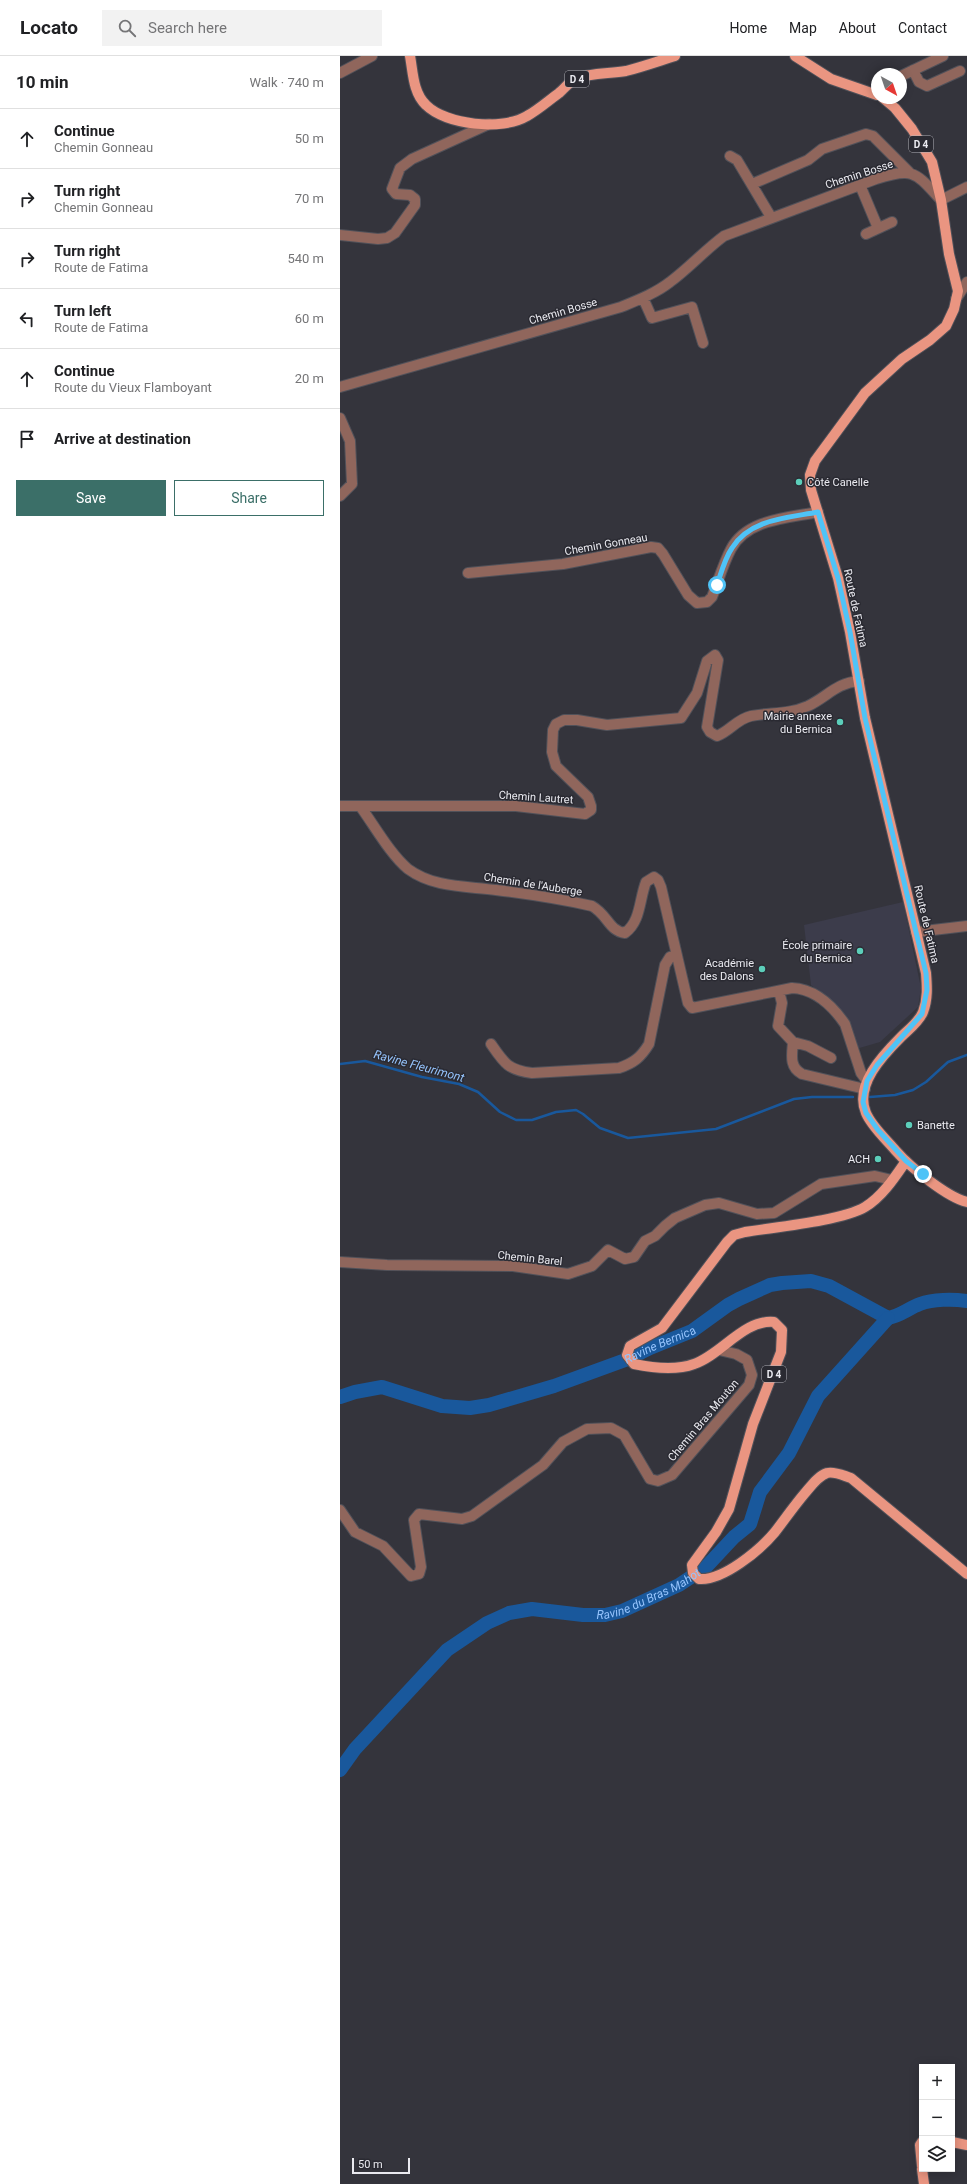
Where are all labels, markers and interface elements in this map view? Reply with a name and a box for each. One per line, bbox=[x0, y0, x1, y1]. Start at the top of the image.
search box bbox=[102, 10, 382, 46]
text: Locato bbox=[20, 16, 78, 39]
icon: search bbox=[116, 17, 138, 39]
text: Search here bbox=[148, 19, 227, 37]
text: Home bbox=[729, 20, 767, 36]
text: Map bbox=[789, 20, 817, 36]
text: About bbox=[839, 20, 876, 36]
text: Contact bbox=[898, 20, 947, 36]
north arrow bbox=[871, 68, 907, 104]
road number: D 4 bbox=[565, 71, 589, 87]
text: 10 min bbox=[16, 72, 69, 92]
text: Walk · 740 m bbox=[249, 75, 324, 90]
text: Continue bbox=[54, 122, 115, 140]
icon: ahead bbox=[16, 128, 38, 150]
text: 50 m bbox=[295, 131, 324, 146]
road number: D 4 bbox=[909, 136, 933, 152]
text: Chemin Gonneau bbox=[54, 140, 153, 155]
street label: Chemin Bosse bbox=[824, 157, 895, 192]
text: Turn right bbox=[54, 182, 120, 200]
icon: right bbox=[16, 188, 38, 210]
text: 70 m bbox=[295, 191, 324, 206]
text: Chemin Gonneau bbox=[54, 200, 153, 215]
text: Turn right bbox=[54, 242, 120, 260]
icon: right bbox=[16, 248, 38, 270]
text: 540 m bbox=[287, 251, 324, 266]
text: Route de Fatima bbox=[54, 260, 148, 275]
street label: Chemin Bosse bbox=[527, 295, 599, 327]
text: Turn left bbox=[54, 302, 111, 320]
icon: left bbox=[16, 308, 38, 330]
text: 60 m bbox=[295, 311, 324, 326]
text: Route de Fatima bbox=[54, 320, 148, 335]
text: Continue bbox=[54, 362, 115, 380]
icon: ahead bbox=[16, 368, 38, 390]
text: 20 m bbox=[295, 371, 324, 386]
text: Route du Vieux Flamboyant bbox=[54, 380, 212, 395]
icon: arrive bbox=[16, 428, 38, 450]
text: Arrive at destination bbox=[54, 430, 191, 448]
place label: Côté Canelle bbox=[807, 476, 869, 489]
marker: Côté Canelle bbox=[794, 477, 804, 487]
button: Save bbox=[16, 480, 166, 516]
button: Share bbox=[174, 480, 324, 516]
street label: Chemin Gonneau bbox=[564, 531, 649, 558]
street label: Route de Fatima bbox=[841, 568, 870, 649]
route start bbox=[708, 576, 726, 594]
place label: Mairie annexe du Bernica bbox=[764, 710, 832, 736]
marker: Mairie annexe du Bernica bbox=[835, 717, 845, 727]
street label: Chemin Lautret bbox=[498, 788, 574, 807]
street label: Chemin de l'Auberge bbox=[483, 870, 583, 899]
street label: Route de Fatima bbox=[911, 884, 942, 964]
place label: École primaire du Bernica bbox=[782, 939, 852, 965]
marker: École primaire du Bernica bbox=[855, 946, 865, 956]
place label: Académie des Dalons bbox=[700, 957, 754, 983]
marker: Académie des Dalons bbox=[757, 964, 767, 974]
water label: Ravine Fleurimont bbox=[372, 1047, 466, 1085]
place label: Banette bbox=[917, 1119, 955, 1132]
marker: Banette bbox=[904, 1120, 914, 1130]
place label: ACH bbox=[848, 1153, 870, 1166]
marker: ACH bbox=[873, 1154, 883, 1164]
route end bbox=[914, 1165, 932, 1183]
street label: Chemin Barel bbox=[497, 1249, 563, 1268]
water label: Ravine Bernica bbox=[622, 1323, 699, 1367]
road number: D 4 bbox=[762, 1366, 786, 1382]
street label: Chemin Bras Mouton bbox=[665, 1377, 741, 1464]
water label: Ravine du Bras Mahot bbox=[596, 1566, 703, 1622]
map controls bbox=[919, 2064, 955, 2172]
button: + bbox=[919, 2064, 955, 2100]
button: − bbox=[919, 2100, 955, 2136]
button: layers bbox=[919, 2136, 955, 2172]
scale bar bbox=[352, 2156, 410, 2175]
text: 50 m bbox=[358, 2158, 383, 2171]

